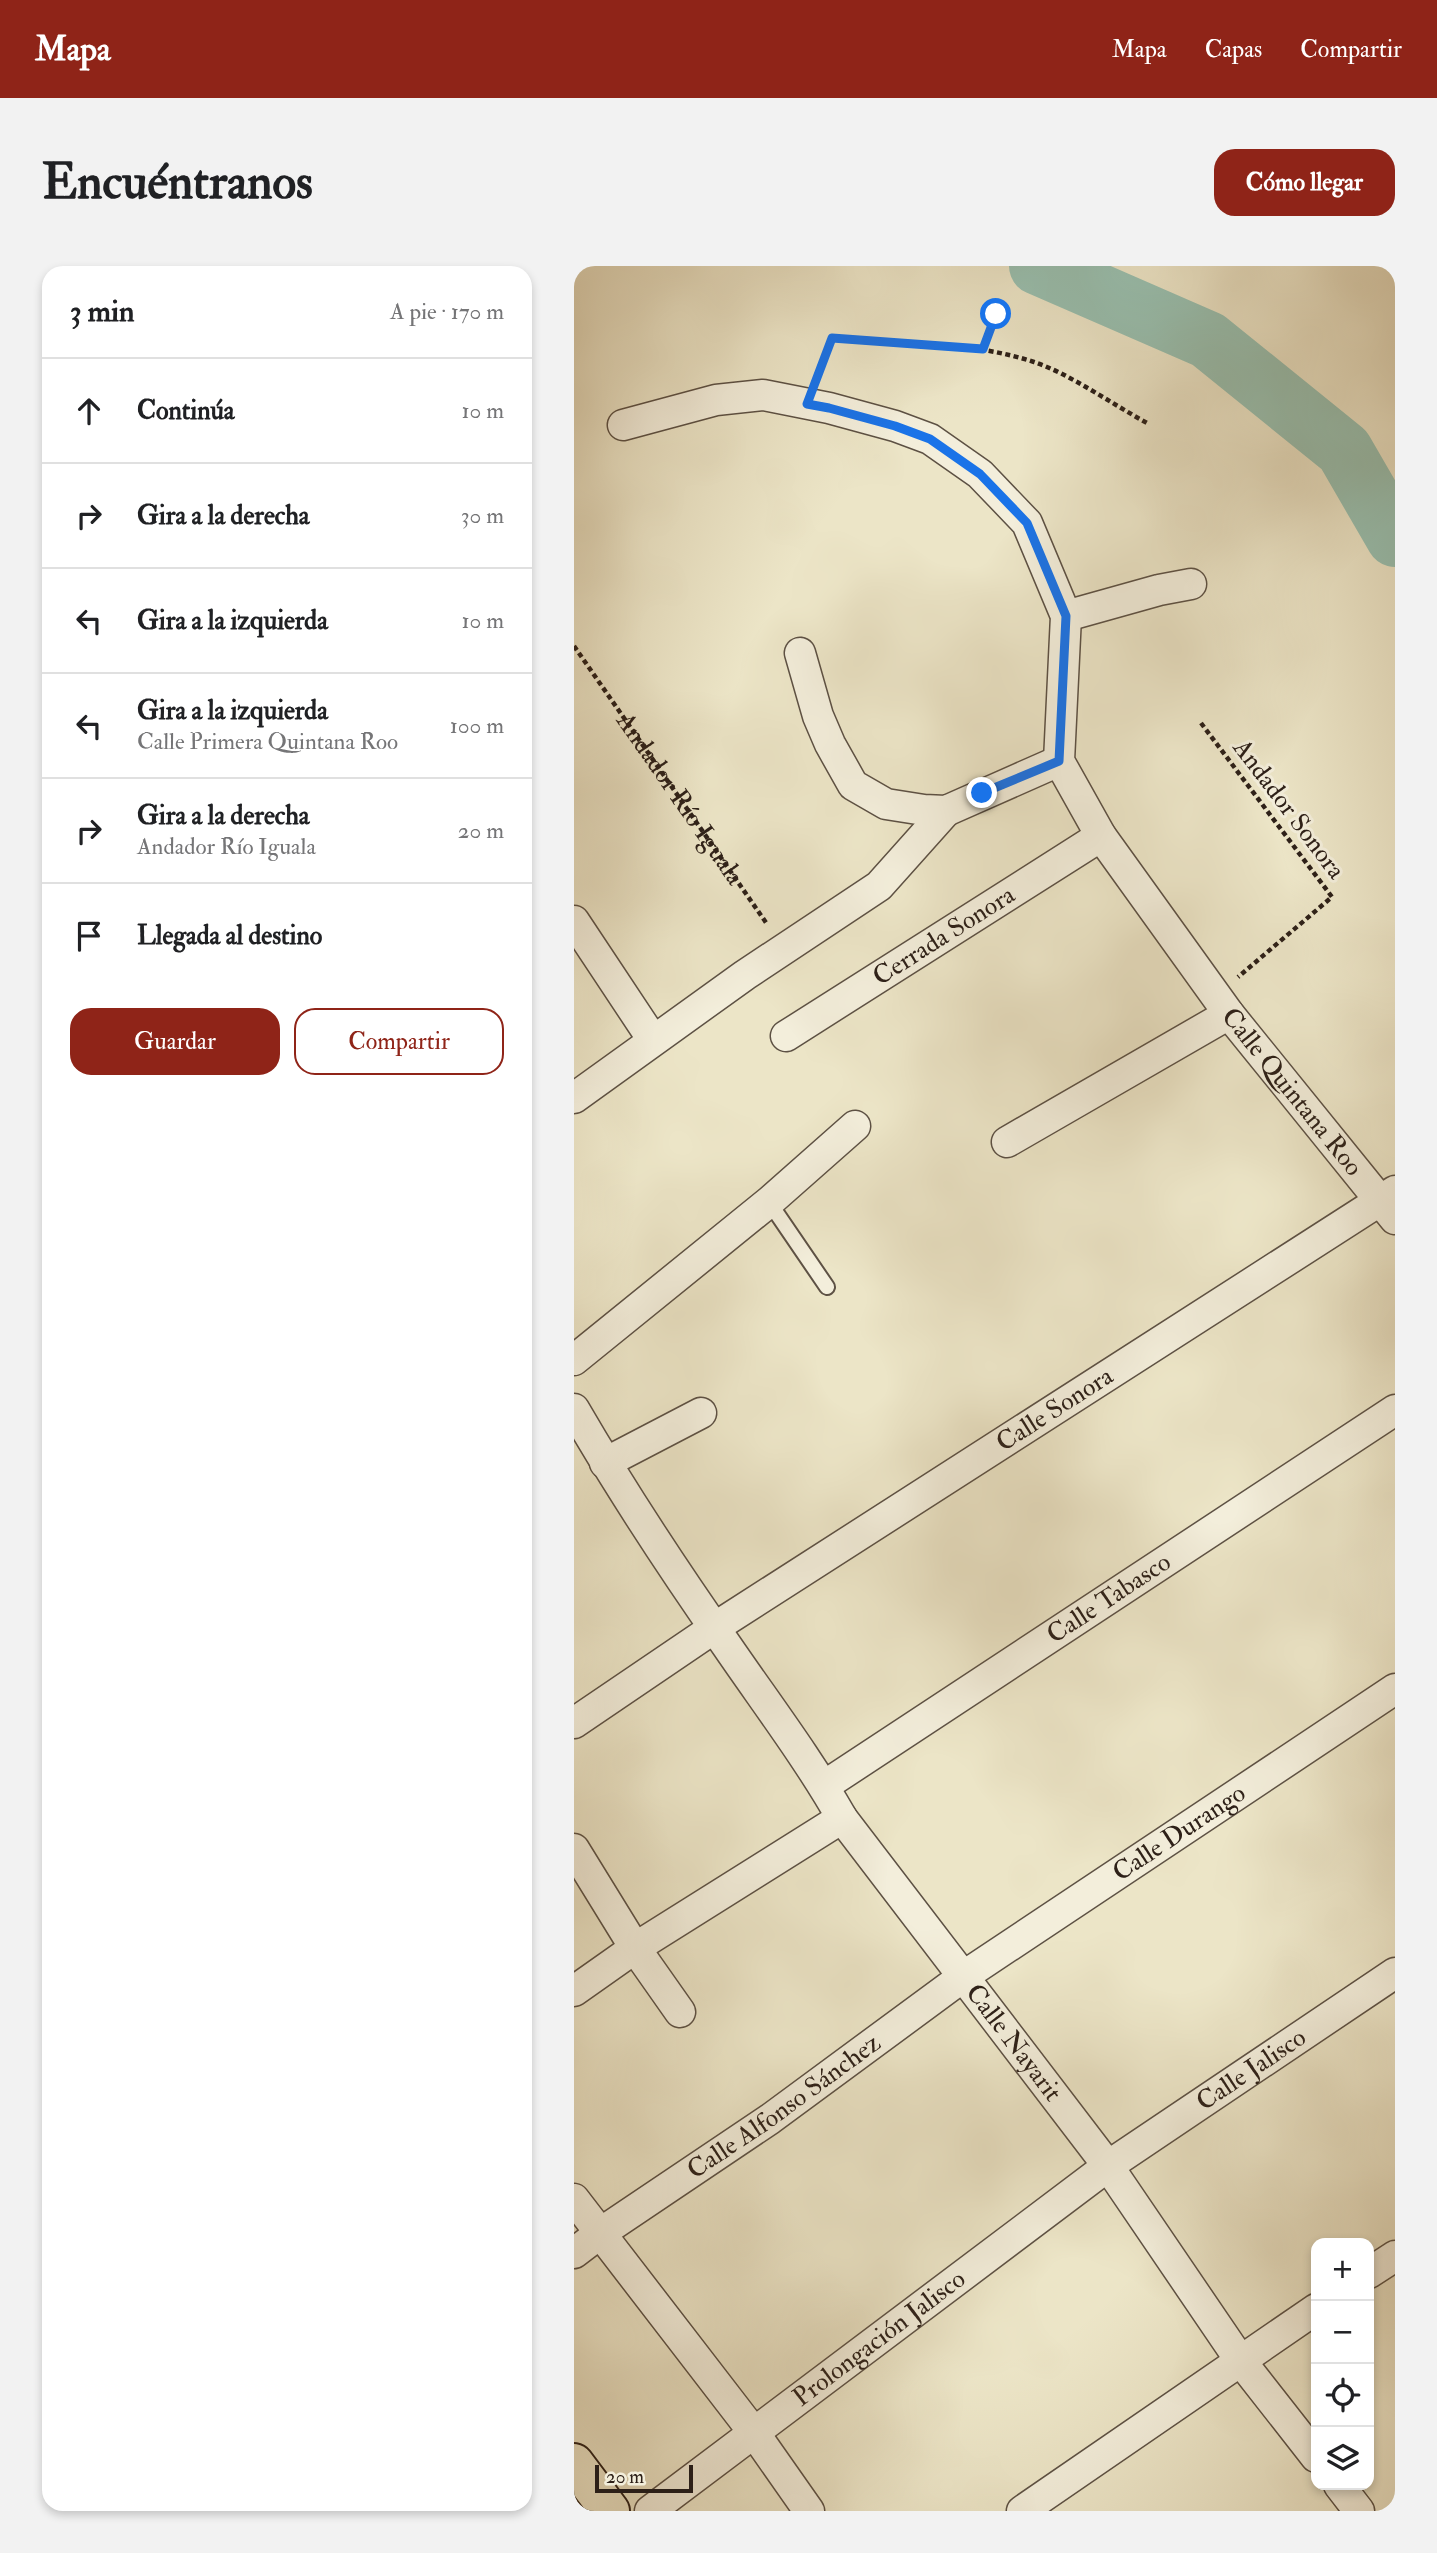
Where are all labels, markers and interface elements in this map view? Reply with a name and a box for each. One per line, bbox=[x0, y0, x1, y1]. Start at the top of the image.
text: Mapa bbox=[35, 29, 111, 70]
text: Mapa bbox=[1112, 34, 1167, 65]
text: Capas bbox=[1205, 34, 1262, 65]
text: Compartir bbox=[1300, 34, 1402, 65]
button: Cómo llegar bbox=[1214, 149, 1395, 216]
text: Encuéntranos bbox=[42, 152, 313, 213]
text: 3 min bbox=[70, 293, 135, 330]
text: A pie · 170 m bbox=[390, 297, 504, 326]
route start bbox=[980, 298, 1011, 329]
icon: ahead bbox=[70, 392, 108, 430]
text: Continúa bbox=[137, 395, 235, 427]
text: 10 m bbox=[461, 396, 504, 425]
icon: right bbox=[70, 497, 108, 535]
text: Gira a la derecha bbox=[137, 500, 310, 532]
text: 30 m bbox=[461, 501, 504, 530]
icon: left bbox=[70, 602, 108, 640]
text: Gira a la izquierda bbox=[137, 605, 328, 637]
text: 10 m bbox=[461, 606, 504, 635]
text: Gira a la izquierda bbox=[137, 695, 328, 727]
street label: Andador Río Iguala bbox=[609, 706, 751, 891]
icon: left bbox=[70, 707, 108, 745]
text: 100 m bbox=[450, 711, 504, 740]
text: Calle Primera Quintana Roo bbox=[137, 727, 398, 756]
street label: Andador Sonora bbox=[1225, 732, 1352, 886]
route end bbox=[966, 777, 997, 808]
text: Gira a la derecha bbox=[137, 800, 310, 832]
icon: right bbox=[70, 812, 108, 850]
text: 20 m bbox=[458, 816, 504, 845]
text: Andador Río Iguala bbox=[137, 832, 316, 861]
street label: Cerrada Sonora bbox=[867, 879, 1021, 993]
icon: arrive bbox=[70, 917, 108, 955]
text: Llegada al destino bbox=[137, 920, 322, 952]
street label: Calle Quintana Roo bbox=[1215, 1001, 1370, 1182]
button: Guardar bbox=[70, 1008, 280, 1075]
button: Compartir bbox=[294, 1008, 504, 1075]
street label: Calle Sonora bbox=[990, 1360, 1119, 1459]
street label: Calle Tabasco bbox=[1041, 1546, 1177, 1651]
street label: Calle Durango bbox=[1107, 1777, 1252, 1888]
street label: Calle Nayarit bbox=[959, 1978, 1069, 2108]
street label: Calle Jalisco bbox=[1190, 2021, 1312, 2118]
street label: Calle Alfonso Sánchez bbox=[681, 2027, 887, 2186]
map controls bbox=[1311, 2238, 1374, 2490]
button: + bbox=[1311, 2238, 1374, 2301]
street label: Prolongación Jalisco bbox=[787, 2263, 972, 2414]
button: − bbox=[1311, 2301, 1374, 2364]
button: locate bbox=[1311, 2364, 1374, 2427]
button: layers bbox=[1311, 2427, 1374, 2490]
scale bar bbox=[595, 2462, 693, 2494]
text: 20 m bbox=[606, 2465, 644, 2489]

